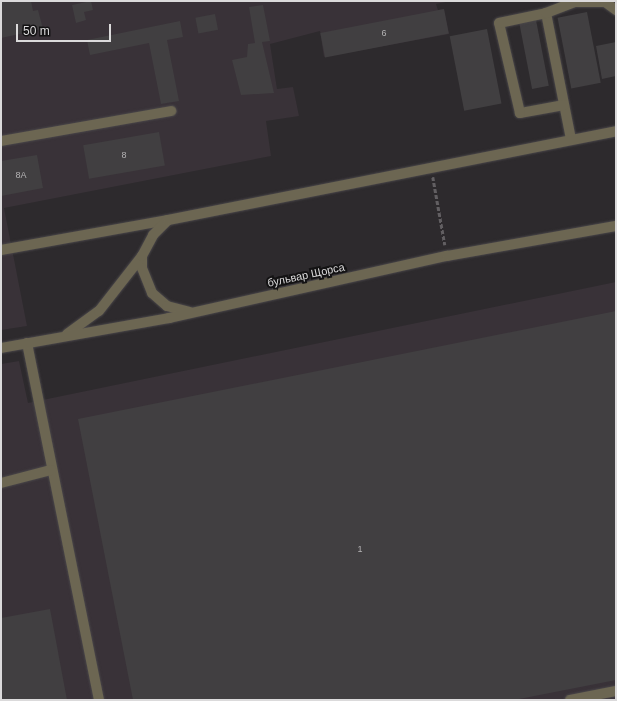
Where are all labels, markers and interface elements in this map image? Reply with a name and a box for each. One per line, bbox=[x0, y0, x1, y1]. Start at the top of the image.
scale bar bbox=[18, 16, 113, 42]
text: 50 m bbox=[23, 24, 50, 38]
house number: 6 bbox=[381, 28, 387, 38]
house number: 8 bbox=[121, 150, 127, 160]
house number: 8А bbox=[15, 170, 27, 180]
street label: бульвар Щорса bbox=[266, 260, 346, 290]
house number: 1 bbox=[357, 544, 363, 554]

